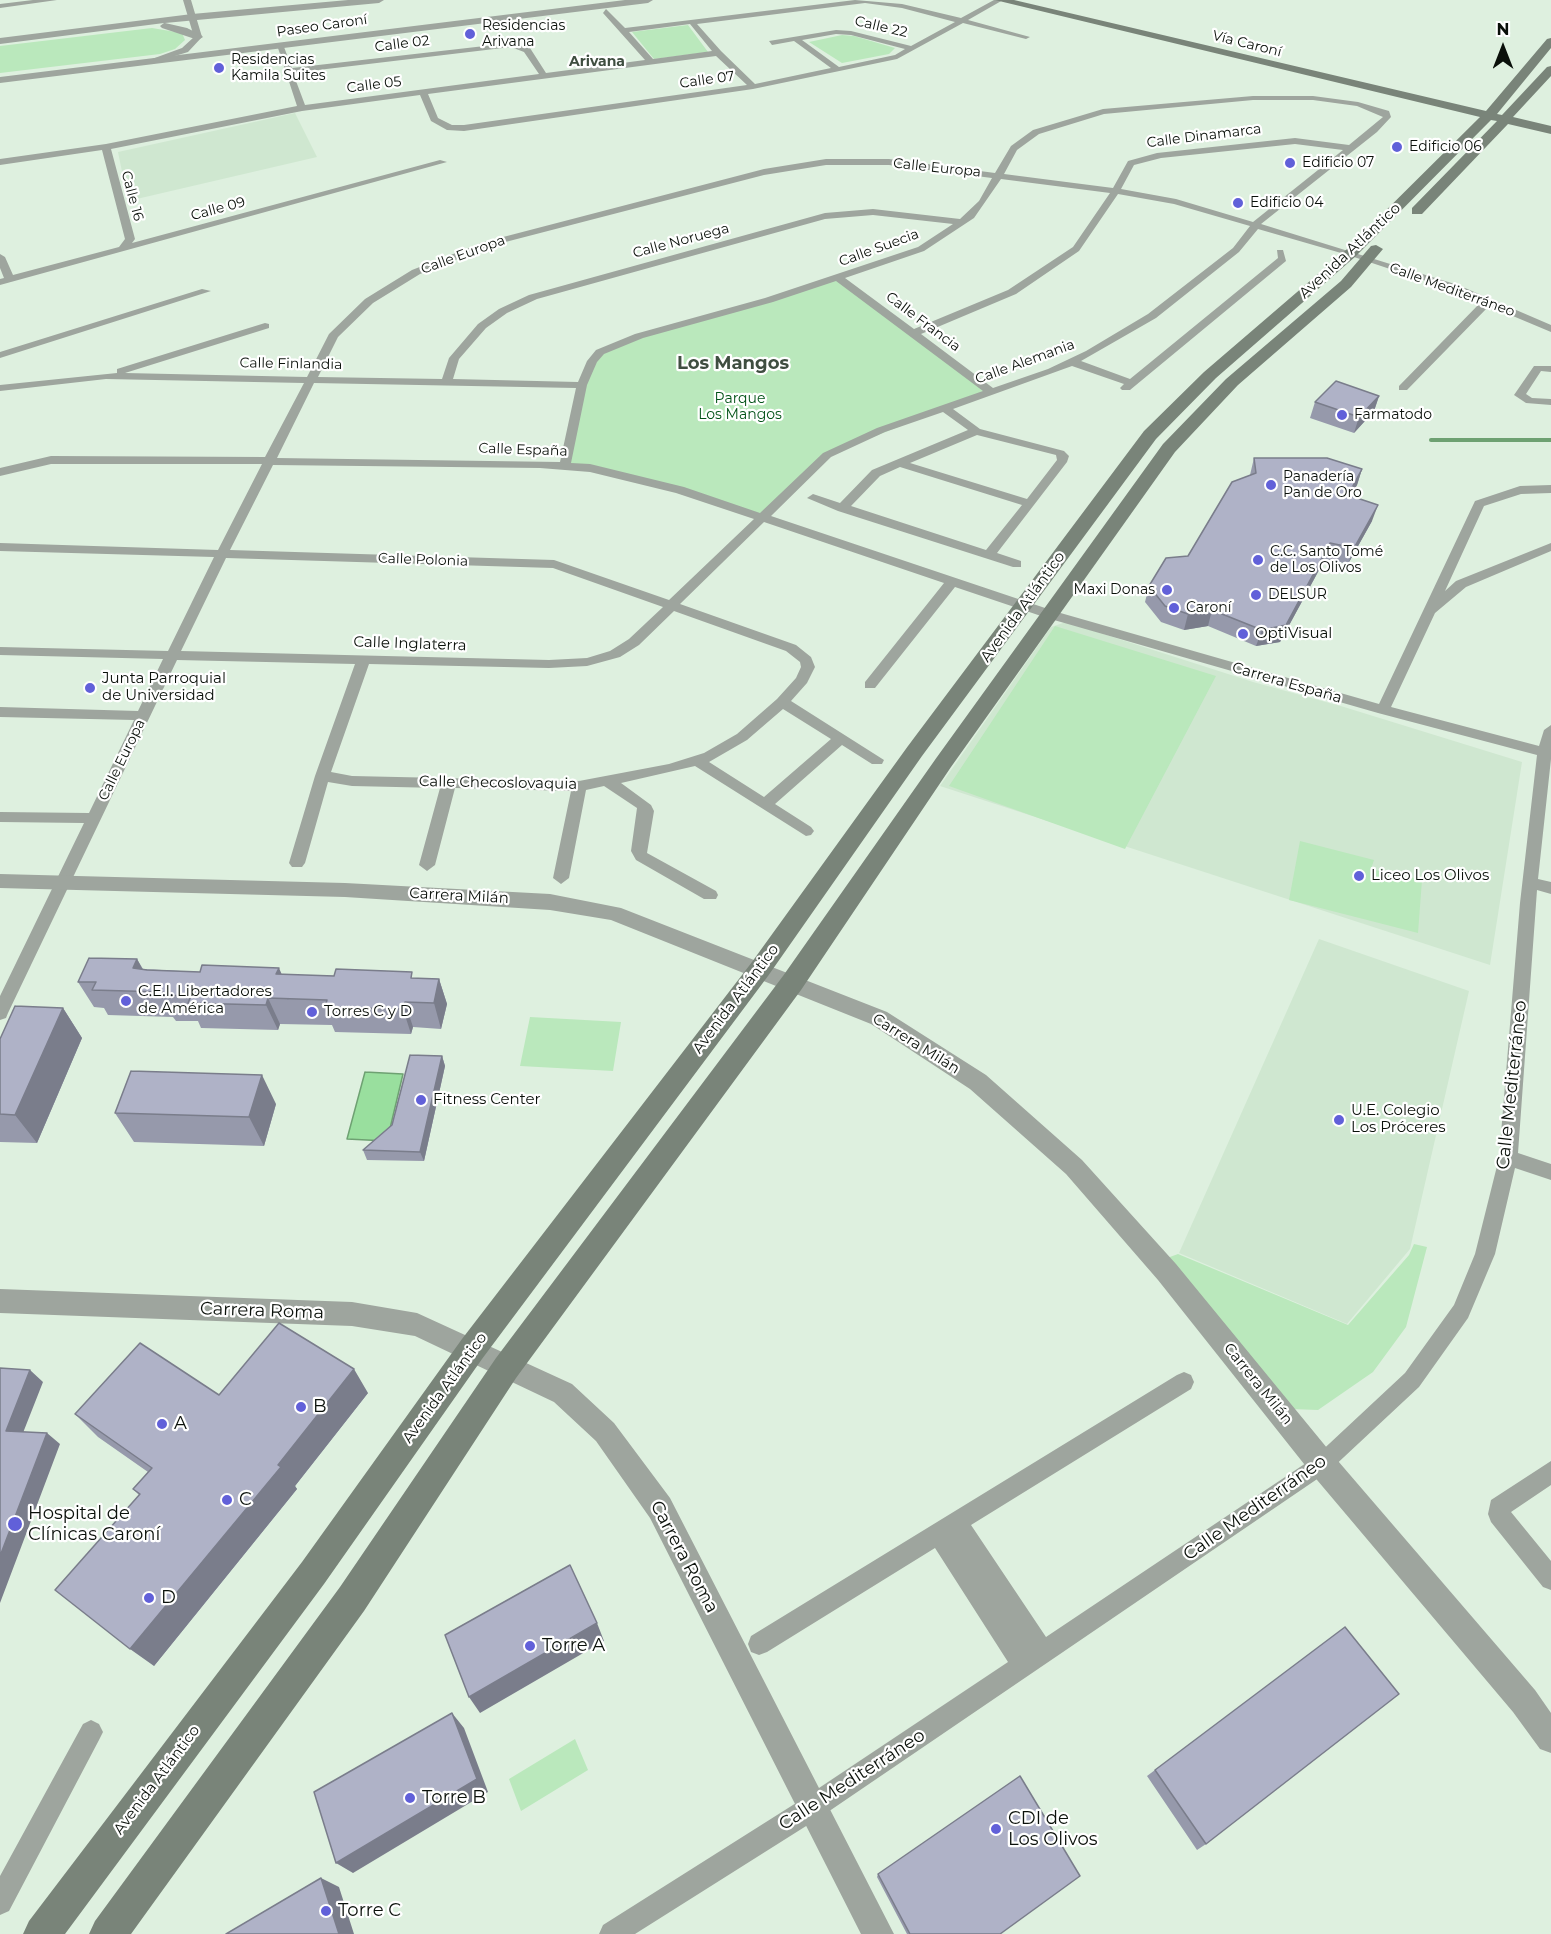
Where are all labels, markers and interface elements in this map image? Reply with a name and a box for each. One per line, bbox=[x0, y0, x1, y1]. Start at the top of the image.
street label: Paseo Caroní bbox=[276, 11, 368, 41]
street label: Calle 22 bbox=[853, 13, 909, 41]
place label: Residencias Arivana bbox=[482, 18, 565, 50]
north arrow bbox=[1473, 18, 1533, 78]
text: N bbox=[1497, 20, 1509, 39]
marker: Residencias Arivana bbox=[463, 27, 477, 41]
street label: Vía Caroní bbox=[1211, 27, 1283, 61]
street label: Calle 02 bbox=[374, 32, 430, 56]
place label: Residencias Kamila Suites bbox=[231, 52, 326, 84]
district label: Arivana bbox=[569, 54, 625, 70]
marker: Residencias Kamila Suites bbox=[212, 61, 226, 75]
street label: Calle 07 bbox=[679, 68, 735, 92]
street label: Calle 05 bbox=[346, 73, 402, 97]
street label: Calle Dinamarca bbox=[1146, 121, 1262, 151]
place label: Edificio 06 bbox=[1409, 139, 1482, 155]
marker: Edificio 06 bbox=[1390, 140, 1404, 154]
street label: Calle Europa bbox=[892, 155, 982, 181]
place label: Edificio 07 bbox=[1302, 155, 1374, 171]
marker: Edificio 07 bbox=[1283, 156, 1297, 170]
street label: Calle 16 bbox=[117, 169, 147, 223]
street label: Calle 09 bbox=[189, 194, 247, 224]
place label: Edificio 04 bbox=[1250, 195, 1323, 211]
marker: Edificio 04 bbox=[1231, 196, 1245, 210]
street label: Avenida Atlántico bbox=[1296, 199, 1404, 303]
street label: Calle Noruega bbox=[631, 220, 731, 262]
street label: Calle Suecia bbox=[837, 226, 921, 270]
street label: Calle Europa bbox=[419, 232, 507, 278]
street label: Calle Mediterráneo bbox=[1387, 260, 1517, 320]
street label: Calle Francia bbox=[882, 289, 964, 355]
street label: Calle Alemania bbox=[973, 336, 1077, 388]
district label: Los Mangos bbox=[677, 353, 789, 375]
street label: Calle Finlandia bbox=[239, 355, 343, 373]
park label: Parque Los Mangos bbox=[698, 391, 782, 424]
place label: Farmatodo bbox=[1354, 407, 1432, 423]
marker: Farmatodo bbox=[1335, 408, 1349, 422]
street label: Calle España bbox=[478, 440, 568, 460]
place label: Panadería Pan de Oro bbox=[1283, 469, 1362, 502]
marker: Panadería Pan de Oro bbox=[1264, 478, 1278, 492]
place label: C.C. Santo Tomé de Los Olivos bbox=[1270, 544, 1383, 576]
street label: Avenida Atlántico bbox=[977, 548, 1069, 666]
street label: Calle Polonia bbox=[378, 550, 468, 570]
marker: C.C. Santo Tomé de Los Olivos bbox=[1251, 553, 1265, 567]
place label: Maxi Donas bbox=[1074, 582, 1155, 598]
marker: Maxi Donas bbox=[1160, 583, 1174, 597]
place label: DELSUR bbox=[1268, 587, 1327, 603]
marker: DELSUR bbox=[1249, 588, 1263, 602]
place label: Caroní bbox=[1186, 600, 1232, 616]
marker: Caroní bbox=[1167, 601, 1181, 615]
place label: OptiVisual bbox=[1255, 625, 1332, 643]
marker: OptiVisual bbox=[1236, 627, 1250, 641]
street label: Calle Inglaterra bbox=[353, 633, 467, 655]
street label: Carrera España bbox=[1230, 659, 1344, 707]
place label: Junta Parroquial de Universidad bbox=[102, 670, 226, 705]
marker: Junta Parroquial de Universidad bbox=[83, 681, 97, 695]
street label: Calle Europa bbox=[95, 717, 149, 803]
street label: Calle Checoslovaquia bbox=[419, 773, 577, 793]
place label: Liceo Los Olivos bbox=[1371, 867, 1489, 885]
marker: Liceo Los Olivos bbox=[1352, 869, 1366, 883]
street label: Carrera Milán bbox=[409, 884, 509, 908]
street label: Avenida Atlántico bbox=[689, 941, 783, 1057]
place label: C.E.I. Libertadores de América bbox=[138, 983, 272, 1018]
marker: C.E.I. Libertadores de América bbox=[119, 994, 133, 1008]
street label: Calle Mediterráneo bbox=[1492, 999, 1532, 1171]
place label: Torres C y D bbox=[324, 1003, 412, 1021]
marker: Torres C y D bbox=[305, 1005, 319, 1019]
street label: Carrera Milán bbox=[869, 1010, 963, 1078]
place label: Fitness Center bbox=[433, 1091, 541, 1109]
marker: Fitness Center bbox=[414, 1093, 428, 1107]
place label: U.E. Colegio Los Próceres bbox=[1351, 1102, 1446, 1137]
marker: U.E. Colegio Los Próceres bbox=[1332, 1113, 1346, 1127]
street label: Carrera Roma bbox=[200, 1298, 324, 1324]
street label: Avenida Atlántico bbox=[399, 1329, 491, 1447]
street label: Carrera Milán bbox=[1220, 1340, 1296, 1428]
place label: B bbox=[313, 1396, 327, 1418]
marker: B bbox=[294, 1400, 308, 1414]
place label: A bbox=[174, 1413, 187, 1435]
marker: A bbox=[155, 1417, 169, 1431]
street label: Calle Mediterráneo bbox=[1179, 1450, 1331, 1566]
place label: C bbox=[239, 1489, 252, 1511]
marker: C bbox=[220, 1493, 234, 1507]
street label: Carrera Roma bbox=[645, 1497, 723, 1617]
place label: Hospital de Clínicas Caroní bbox=[28, 1503, 160, 1546]
marker: Hospital de Clínicas Caroní bbox=[6, 1515, 24, 1533]
place label: D bbox=[161, 1587, 176, 1609]
marker: D bbox=[142, 1591, 156, 1605]
place label: Torre A bbox=[542, 1635, 605, 1657]
marker: Torre A bbox=[523, 1639, 537, 1653]
street label: Avenida Atlántico bbox=[110, 1722, 204, 1838]
street label: Calle Mediterráneo bbox=[775, 1725, 929, 1835]
place label: Torre B bbox=[422, 1787, 486, 1809]
marker: Torre B bbox=[403, 1791, 417, 1805]
place label: CDI de Los Olivos bbox=[1008, 1808, 1098, 1850]
marker: CDI de Los Olivos bbox=[989, 1822, 1003, 1836]
place label: Torre C bbox=[338, 1900, 401, 1922]
marker: Torre C bbox=[319, 1904, 333, 1918]

